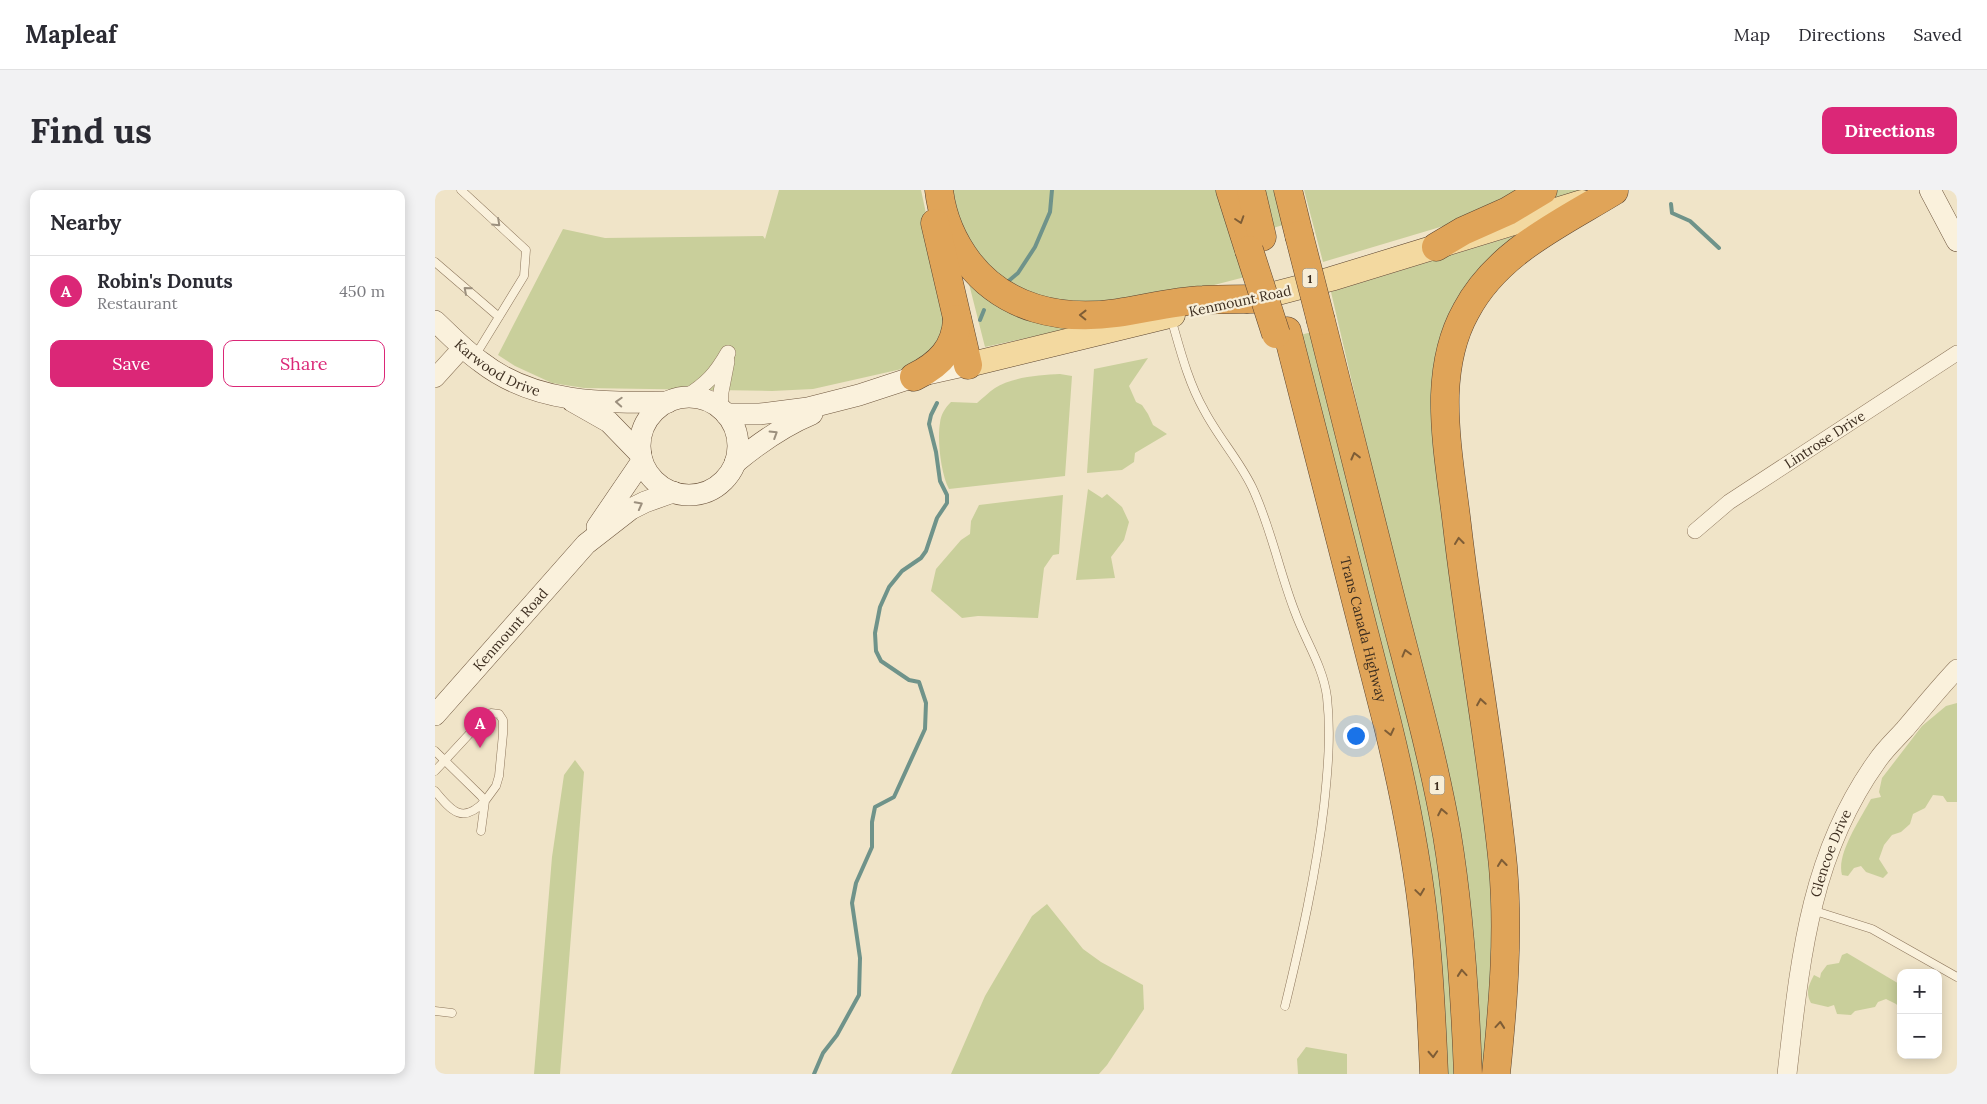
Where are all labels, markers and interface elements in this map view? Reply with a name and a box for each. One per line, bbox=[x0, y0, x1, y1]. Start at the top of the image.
text: Mapleaf bbox=[25, 19, 117, 50]
text: Map bbox=[1734, 23, 1770, 46]
text: Directions bbox=[1798, 23, 1885, 46]
text: Saved bbox=[1913, 23, 1962, 46]
button: Directions bbox=[1822, 107, 1957, 154]
text: Find us bbox=[30, 108, 152, 153]
text: Nearby bbox=[50, 209, 121, 236]
one-way arrow bbox=[1234, 215, 1244, 224]
one-way arrow bbox=[492, 217, 501, 226]
road number: 1 bbox=[1303, 268, 1317, 288]
text: Robin's Donuts bbox=[97, 269, 233, 293]
text: A bbox=[61, 281, 71, 301]
text: 450 m bbox=[339, 281, 385, 301]
street label: Kenmount Road bbox=[1187, 281, 1293, 321]
one-way arrow bbox=[464, 287, 473, 295]
text: Restaurant bbox=[97, 293, 178, 313]
one-way arrow bbox=[1078, 310, 1086, 320]
street label: Karwood Drive bbox=[451, 335, 543, 400]
button: Save bbox=[50, 340, 213, 387]
button: Share bbox=[223, 340, 385, 387]
one-way arrow bbox=[615, 396, 623, 407]
street label: Lintrose Drive bbox=[1781, 406, 1869, 472]
one-way arrow bbox=[768, 431, 777, 440]
one-way arrow bbox=[1351, 452, 1361, 461]
one-way arrow bbox=[634, 501, 643, 511]
one-way arrow bbox=[1454, 537, 1465, 545]
street label: Trans Canada Highway bbox=[1336, 555, 1391, 705]
street label: Kenmount Road bbox=[469, 584, 552, 675]
one-way arrow bbox=[1401, 650, 1411, 658]
one-way arrow bbox=[1477, 698, 1487, 706]
pin: A bbox=[464, 707, 496, 748]
your location bbox=[1343, 723, 1369, 749]
one-way arrow bbox=[1384, 728, 1395, 737]
road number: 1 bbox=[1429, 776, 1445, 794]
street label: Glencoe Drive bbox=[1806, 806, 1855, 899]
one-way arrow bbox=[1437, 807, 1448, 816]
one-way arrow bbox=[1497, 859, 1508, 867]
one-way arrow bbox=[1414, 888, 1425, 896]
one-way arrow bbox=[1457, 969, 1468, 977]
map controls bbox=[1897, 969, 1942, 1059]
button: + bbox=[1897, 969, 1942, 1014]
button: − bbox=[1897, 1014, 1942, 1059]
one-way arrow bbox=[1494, 1021, 1505, 1029]
one-way arrow bbox=[1427, 1050, 1438, 1058]

